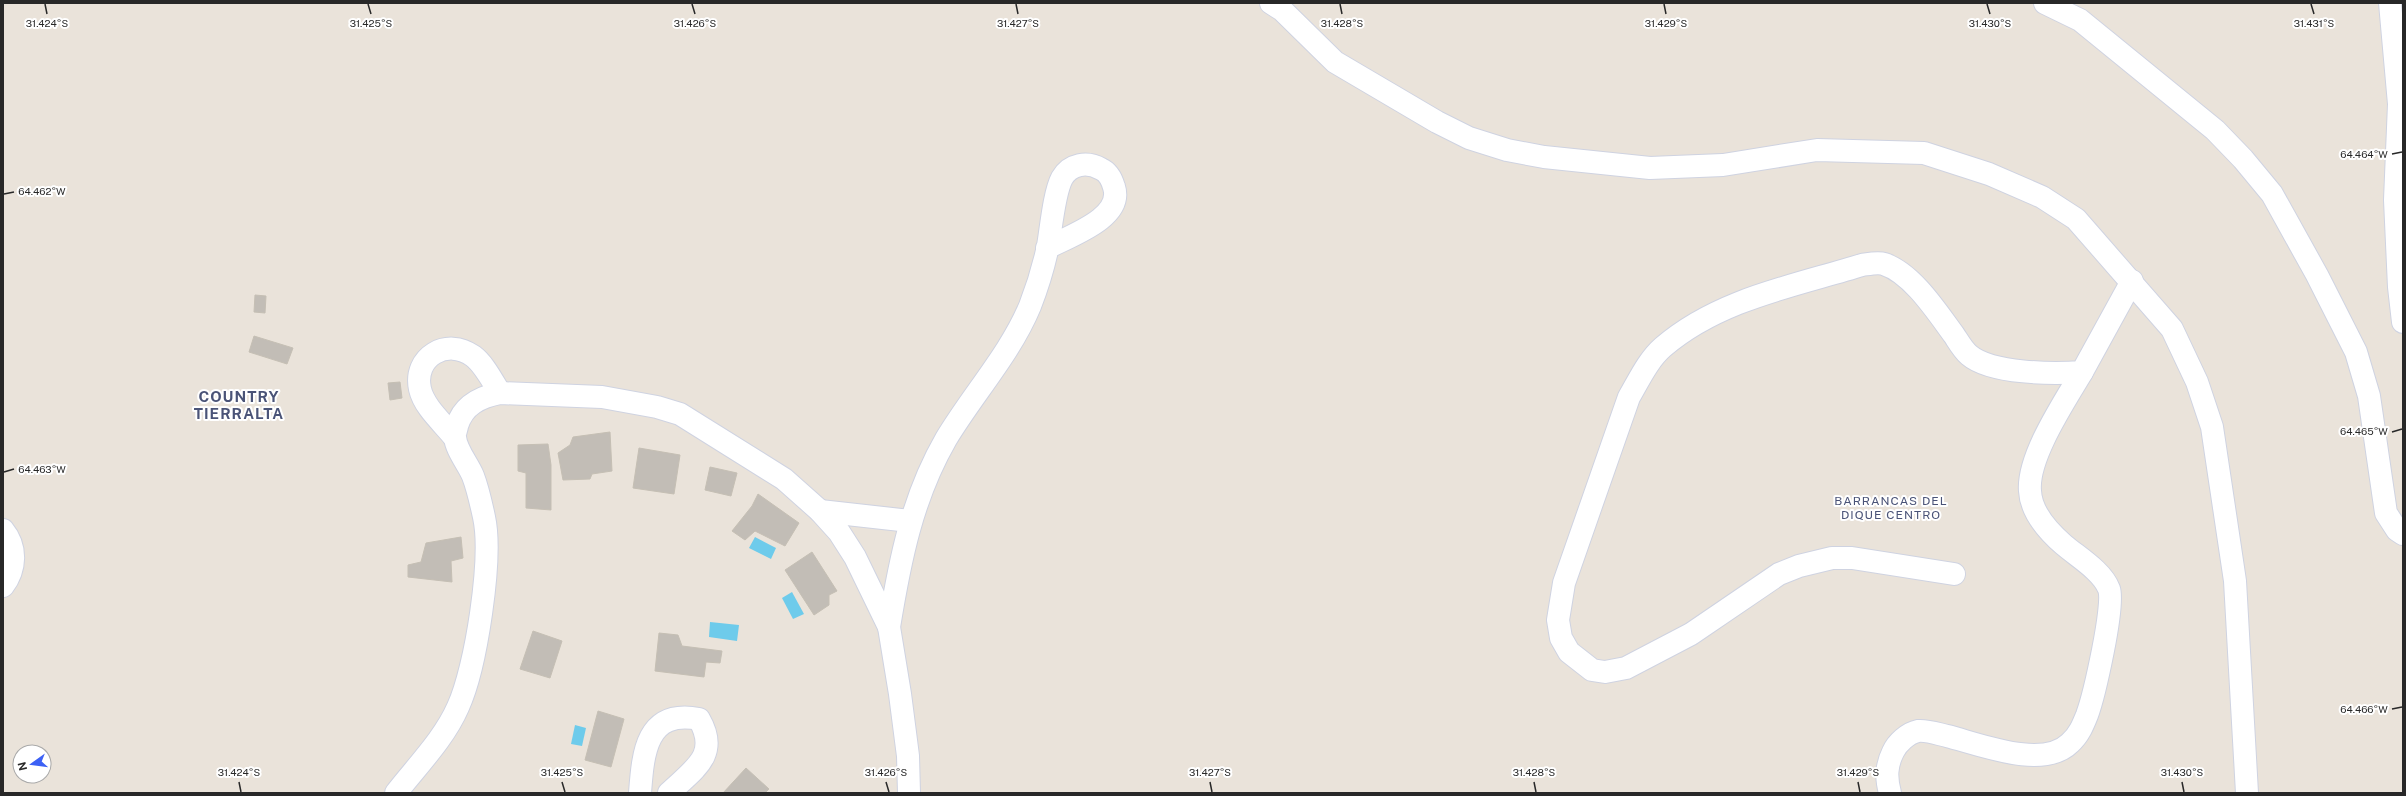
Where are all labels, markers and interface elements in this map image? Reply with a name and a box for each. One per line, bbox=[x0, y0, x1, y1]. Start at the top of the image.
text: 31.424°S bbox=[26, 17, 69, 29]
text: 31.425°S bbox=[350, 17, 393, 29]
text: 31.426°S bbox=[674, 17, 716, 29]
text: 31.427°S bbox=[997, 17, 1039, 29]
text: 31.428°S bbox=[1321, 17, 1364, 29]
text: 31.429°S bbox=[1645, 17, 1687, 29]
text: 31.430°S bbox=[1969, 17, 2012, 29]
text: 31.431°S bbox=[2294, 17, 2335, 29]
text: 64.464°W bbox=[2340, 148, 2388, 160]
text: 64.462°W bbox=[18, 185, 66, 197]
district label: COUNTRY TIERRALTA bbox=[194, 388, 284, 422]
text: 64.465°W bbox=[2340, 425, 2388, 437]
text: 64.463°W bbox=[18, 463, 66, 475]
district label: BARRANCAS DEL DIQUE CENTRO bbox=[1834, 494, 1948, 522]
text: 64.466°W bbox=[2340, 703, 2388, 715]
north arrow bbox=[12, 744, 52, 784]
text: N bbox=[15, 761, 29, 772]
text: 31.424°S bbox=[218, 766, 261, 778]
text: 31.425°S bbox=[541, 766, 584, 778]
text: 31.426°S bbox=[865, 766, 907, 778]
text: 31.427°S bbox=[1189, 766, 1231, 778]
text: 31.428°S bbox=[1513, 766, 1556, 778]
text: 31.429°S bbox=[1837, 766, 1879, 778]
text: 31.430°S bbox=[2161, 766, 2204, 778]

